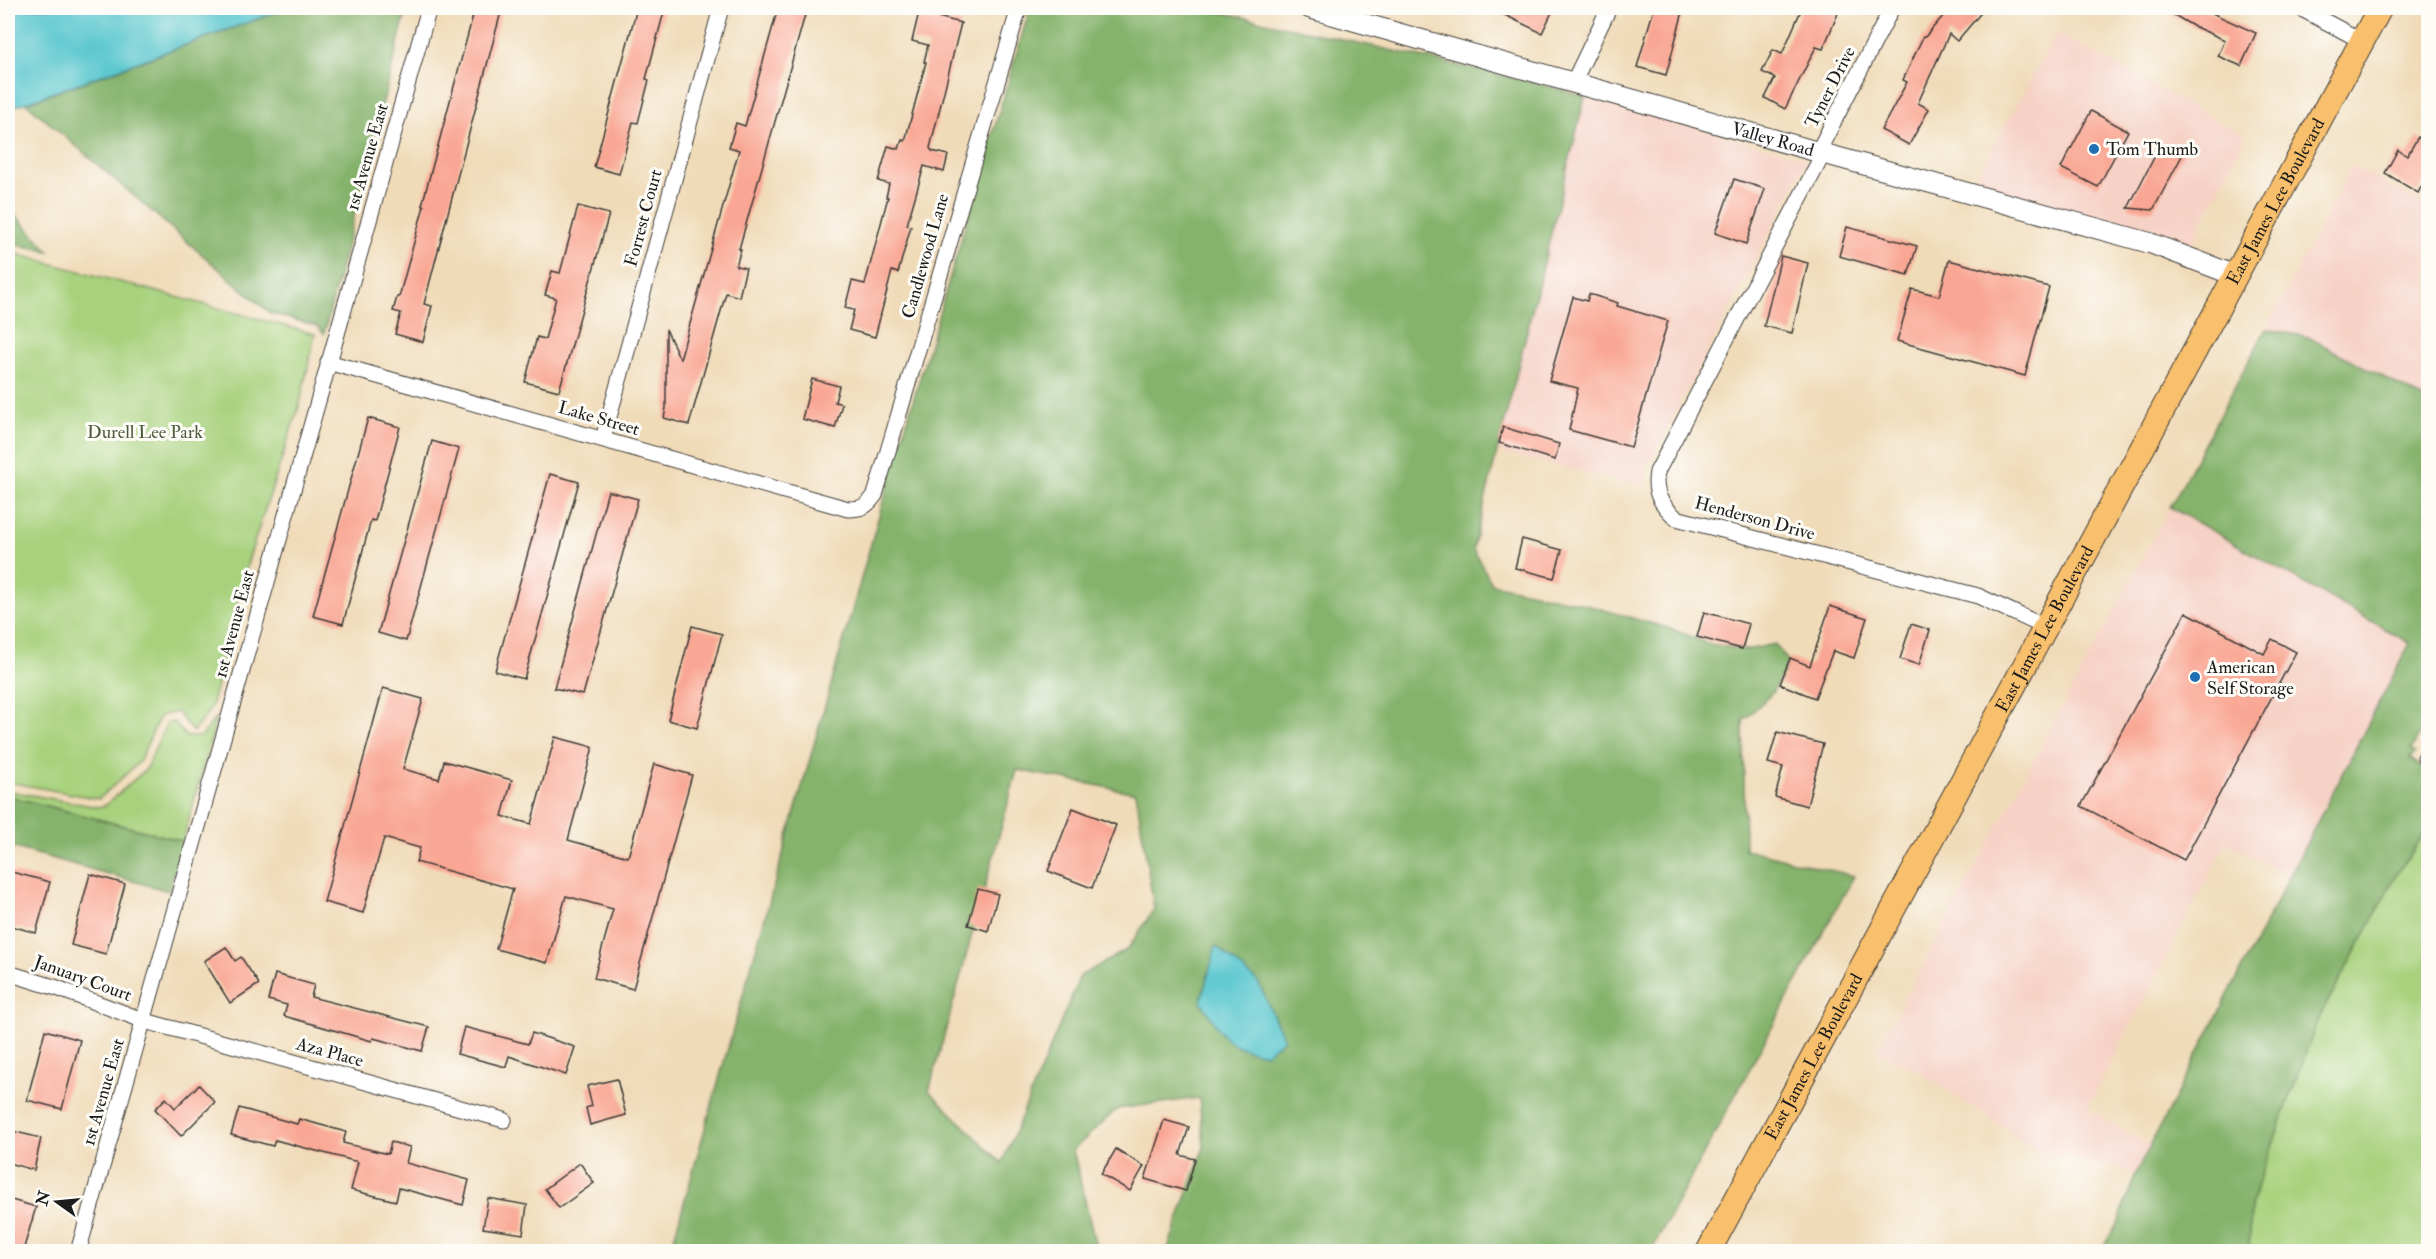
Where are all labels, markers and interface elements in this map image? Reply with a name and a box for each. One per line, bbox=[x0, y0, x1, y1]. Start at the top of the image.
street label: Tyner Drive bbox=[1800, 42, 1861, 132]
street label: 1st Avenue East bbox=[341, 101, 394, 213]
street label: East James Lee Boulevard bbox=[2222, 114, 2330, 289]
street label: Valley Road bbox=[1729, 117, 1817, 162]
place label: Tom Thumb bbox=[2106, 138, 2198, 161]
marker: Tom Thumb bbox=[2087, 142, 2101, 156]
street label: Forrest Court bbox=[619, 167, 668, 269]
street label: Candlewood Lane bbox=[897, 191, 954, 321]
street label: Lake Street bbox=[556, 396, 642, 441]
park label: Durell Lee Park bbox=[87, 421, 203, 444]
street label: Henderson Drive bbox=[1692, 491, 1818, 546]
street label: East James Lee Boulevard bbox=[1991, 542, 2099, 717]
street label: 1st Avenue East bbox=[209, 568, 260, 680]
place label: American Self Storage bbox=[2206, 656, 2294, 700]
marker: American Self Storage bbox=[2188, 670, 2202, 684]
street label: January Court bbox=[30, 950, 135, 1007]
street label: East James Lee Boulevard bbox=[1760, 969, 1868, 1144]
street label: Aza Place bbox=[293, 1032, 366, 1073]
street label: 1st Avenue East bbox=[77, 1036, 130, 1148]
north arrow bbox=[27, 1172, 87, 1232]
text: N bbox=[32, 1188, 55, 1209]

